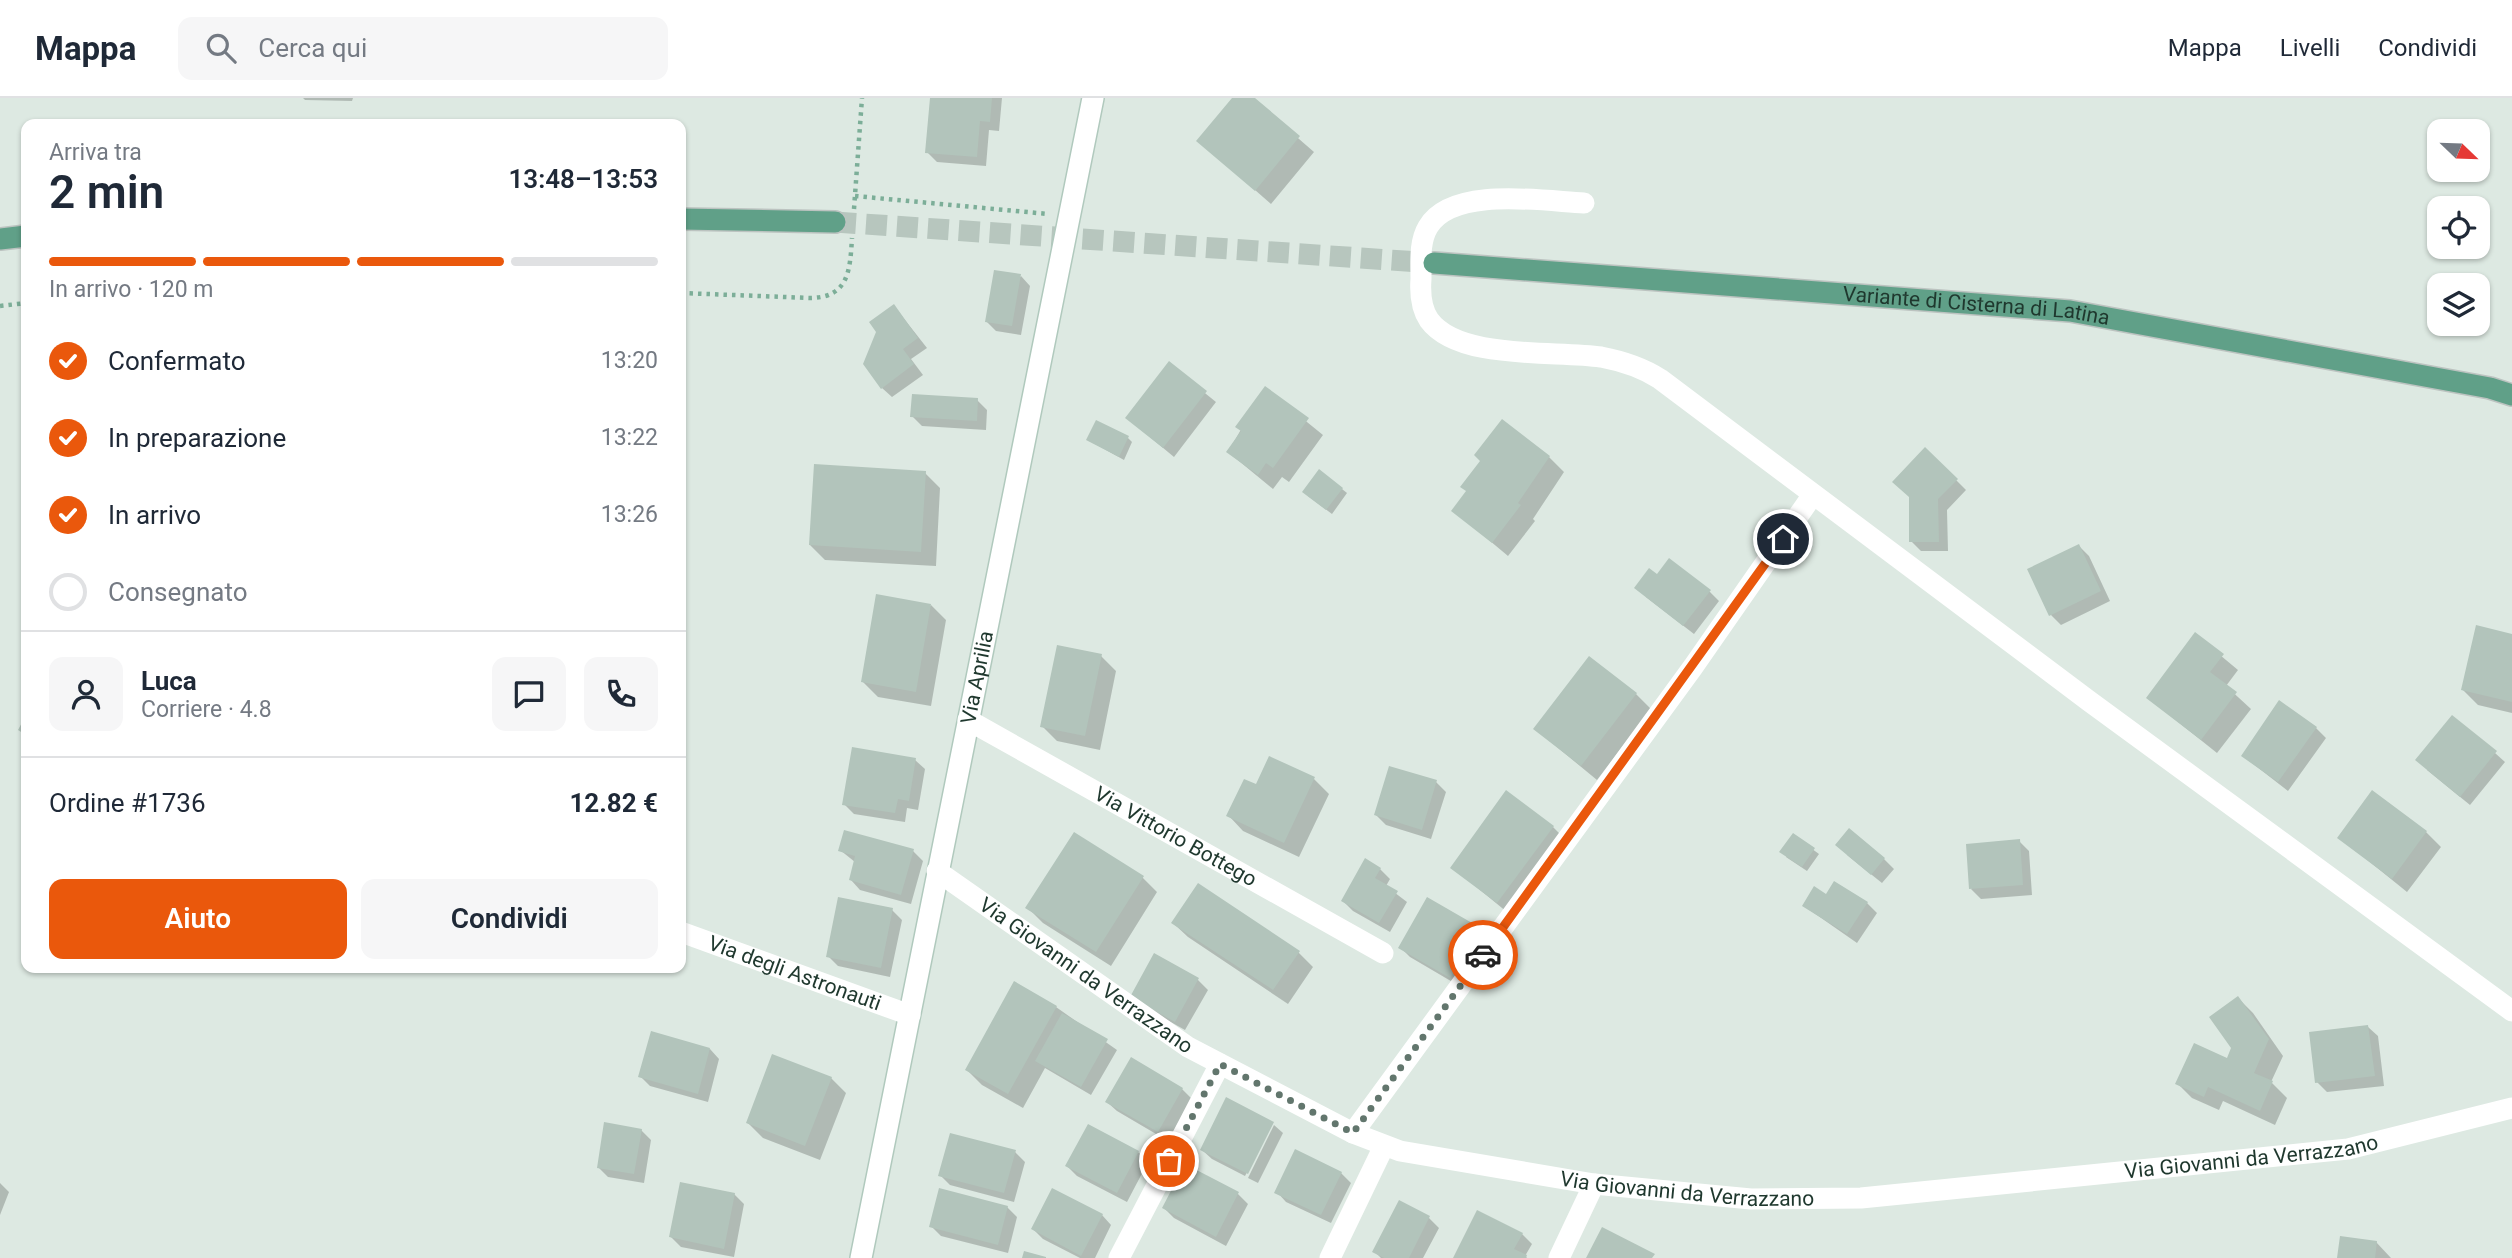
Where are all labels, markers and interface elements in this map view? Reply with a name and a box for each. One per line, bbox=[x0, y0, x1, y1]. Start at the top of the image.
search box bbox=[178, 17, 668, 80]
text: Mappa bbox=[35, 29, 136, 68]
icon: search bbox=[202, 29, 240, 67]
text: Cerca qui bbox=[258, 33, 367, 63]
text: Mappa bbox=[2168, 34, 2242, 62]
text: Livelli bbox=[2280, 34, 2340, 62]
text: Condividi bbox=[2378, 34, 2477, 62]
north arrow bbox=[2427, 119, 2490, 182]
map controls bbox=[2427, 119, 2490, 336]
text: Arriva tra bbox=[49, 139, 142, 166]
text: 13:48–13:53 bbox=[508, 164, 658, 194]
text: 2 min bbox=[49, 165, 164, 219]
button: locate bbox=[2427, 196, 2490, 259]
button: layers bbox=[2427, 273, 2490, 336]
text: In arrivo · 120 m bbox=[49, 276, 214, 303]
street label: Variante di Cisterna di Latina bbox=[1842, 282, 2112, 330]
icon: check bbox=[49, 342, 87, 380]
text: Confermato bbox=[108, 346, 245, 376]
text: 13:20 bbox=[601, 347, 658, 374]
icon: check bbox=[49, 419, 87, 457]
text: In preparazione bbox=[108, 423, 286, 453]
text: 13:22 bbox=[601, 424, 658, 451]
icon: check bbox=[49, 496, 87, 534]
text: In arrivo bbox=[108, 500, 201, 530]
text: 13:26 bbox=[601, 501, 658, 528]
pin bbox=[1753, 509, 1813, 569]
icon: home bbox=[1764, 520, 1802, 558]
text: Consegnato bbox=[108, 577, 248, 607]
street label: Via Aprilia bbox=[956, 629, 998, 726]
button: person bbox=[49, 657, 123, 731]
button: chat bbox=[492, 657, 566, 731]
button: phone bbox=[584, 657, 658, 731]
text: Luca bbox=[141, 666, 197, 696]
text: Corriere · 4.8 bbox=[141, 696, 272, 723]
street label: Via Vittorio Bottego bbox=[1090, 781, 1261, 892]
text: Ordine #1736 bbox=[49, 788, 206, 818]
text: 12.82 € bbox=[569, 788, 658, 818]
button: Aiuto bbox=[49, 879, 347, 959]
button: Condividi bbox=[361, 879, 658, 959]
street label: Via Giovanni da Verrazzano bbox=[975, 892, 1197, 1059]
courier bbox=[1448, 920, 1518, 990]
street label: Via degli Astronauti bbox=[705, 931, 885, 1016]
icon: car bbox=[1464, 936, 1502, 974]
street label: Via Giovanni da Verrazzano bbox=[2123, 1130, 2381, 1183]
pin bbox=[1139, 1131, 1199, 1191]
icon: bag bbox=[1150, 1142, 1188, 1180]
street label: Via Giovanni da Verrazzano bbox=[1558, 1166, 1814, 1211]

